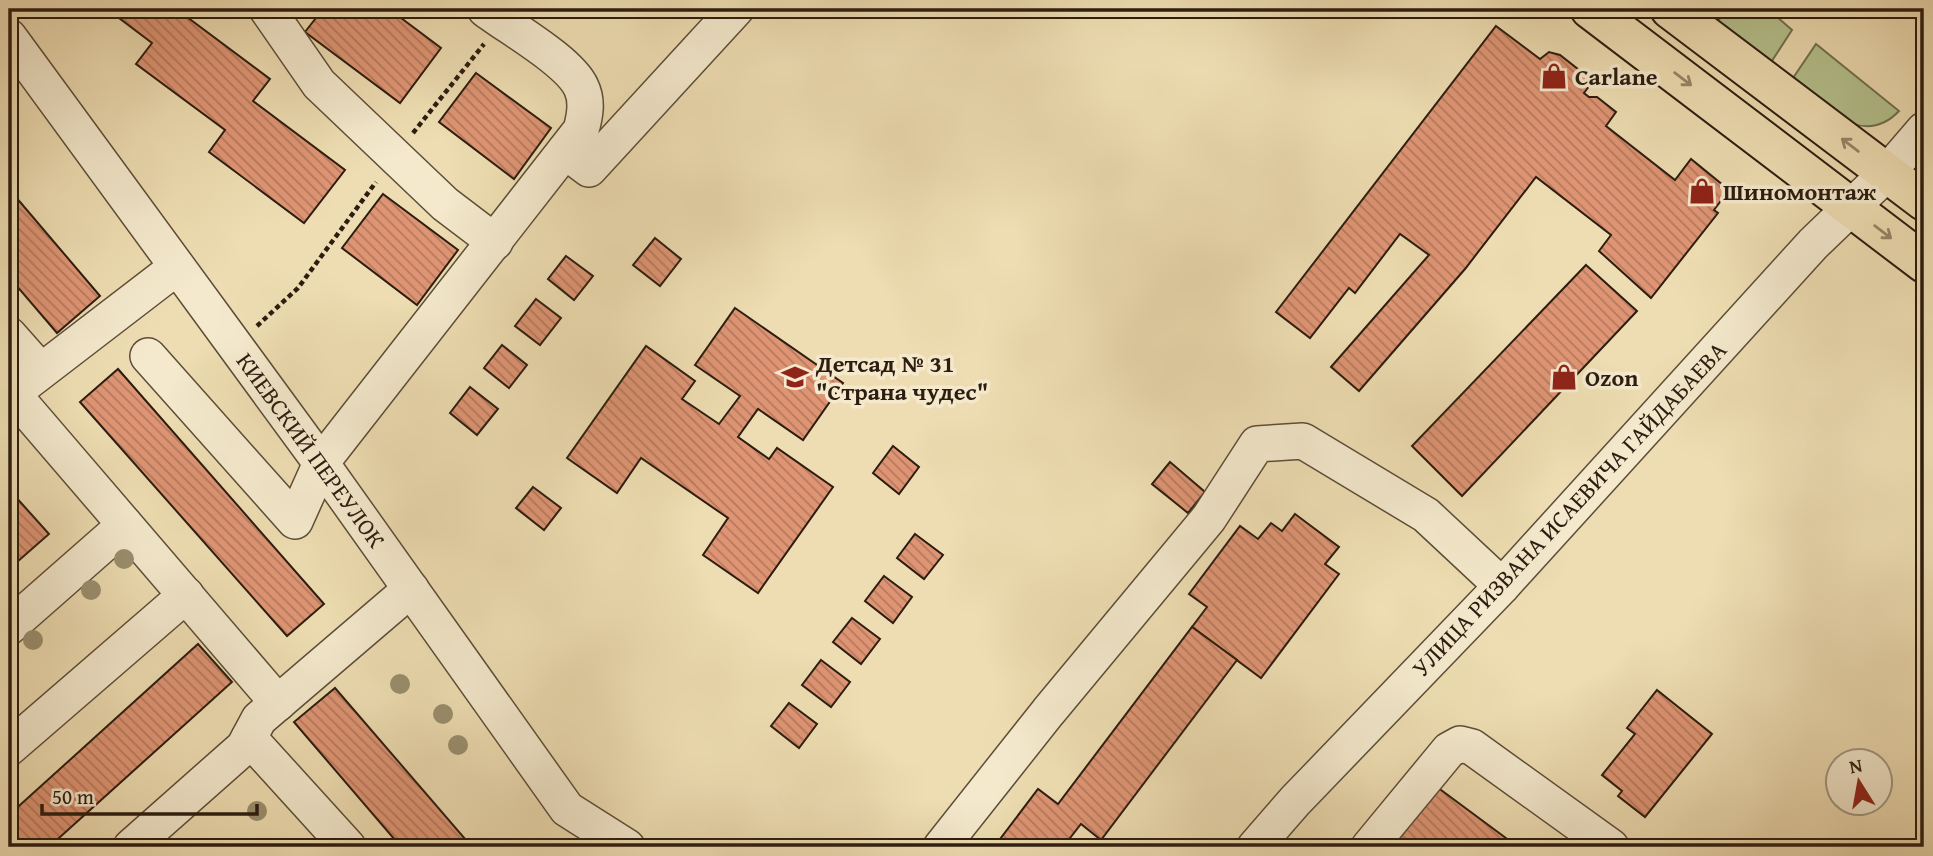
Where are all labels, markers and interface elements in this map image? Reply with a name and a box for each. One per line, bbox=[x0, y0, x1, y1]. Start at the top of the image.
place label: Carlane bbox=[1575, 59, 1658, 94]
shop icon: Carlane bbox=[1539, 61, 1569, 91]
one-way arrow bbox=[1673, 72, 1692, 87]
one-way arrow bbox=[1841, 138, 1860, 152]
place label: Шиномонтаж bbox=[1723, 174, 1877, 209]
shop icon: Шиномонтаж bbox=[1687, 176, 1717, 206]
one-way arrow bbox=[1874, 225, 1892, 240]
street label: УЛИЦА РИЗВАНА ИСАЕВИЧА ГАЙДАБАЕВА bbox=[1404, 333, 1735, 685]
street label: КИЕВСКИЙ ПЕРЕУЛОК bbox=[228, 345, 394, 555]
place label: Детсад № 31 "Страна чудес" bbox=[815, 346, 988, 409]
place label: Ozon bbox=[1585, 360, 1639, 395]
school or university icon: Детсад № 31 "Страна чудес" bbox=[780, 362, 810, 392]
shop icon: Ozon bbox=[1549, 362, 1579, 392]
north arrow bbox=[1825, 748, 1895, 818]
text: N bbox=[1847, 750, 1865, 780]
scale bar bbox=[42, 772, 257, 816]
text: 50 m bbox=[52, 781, 94, 812]

